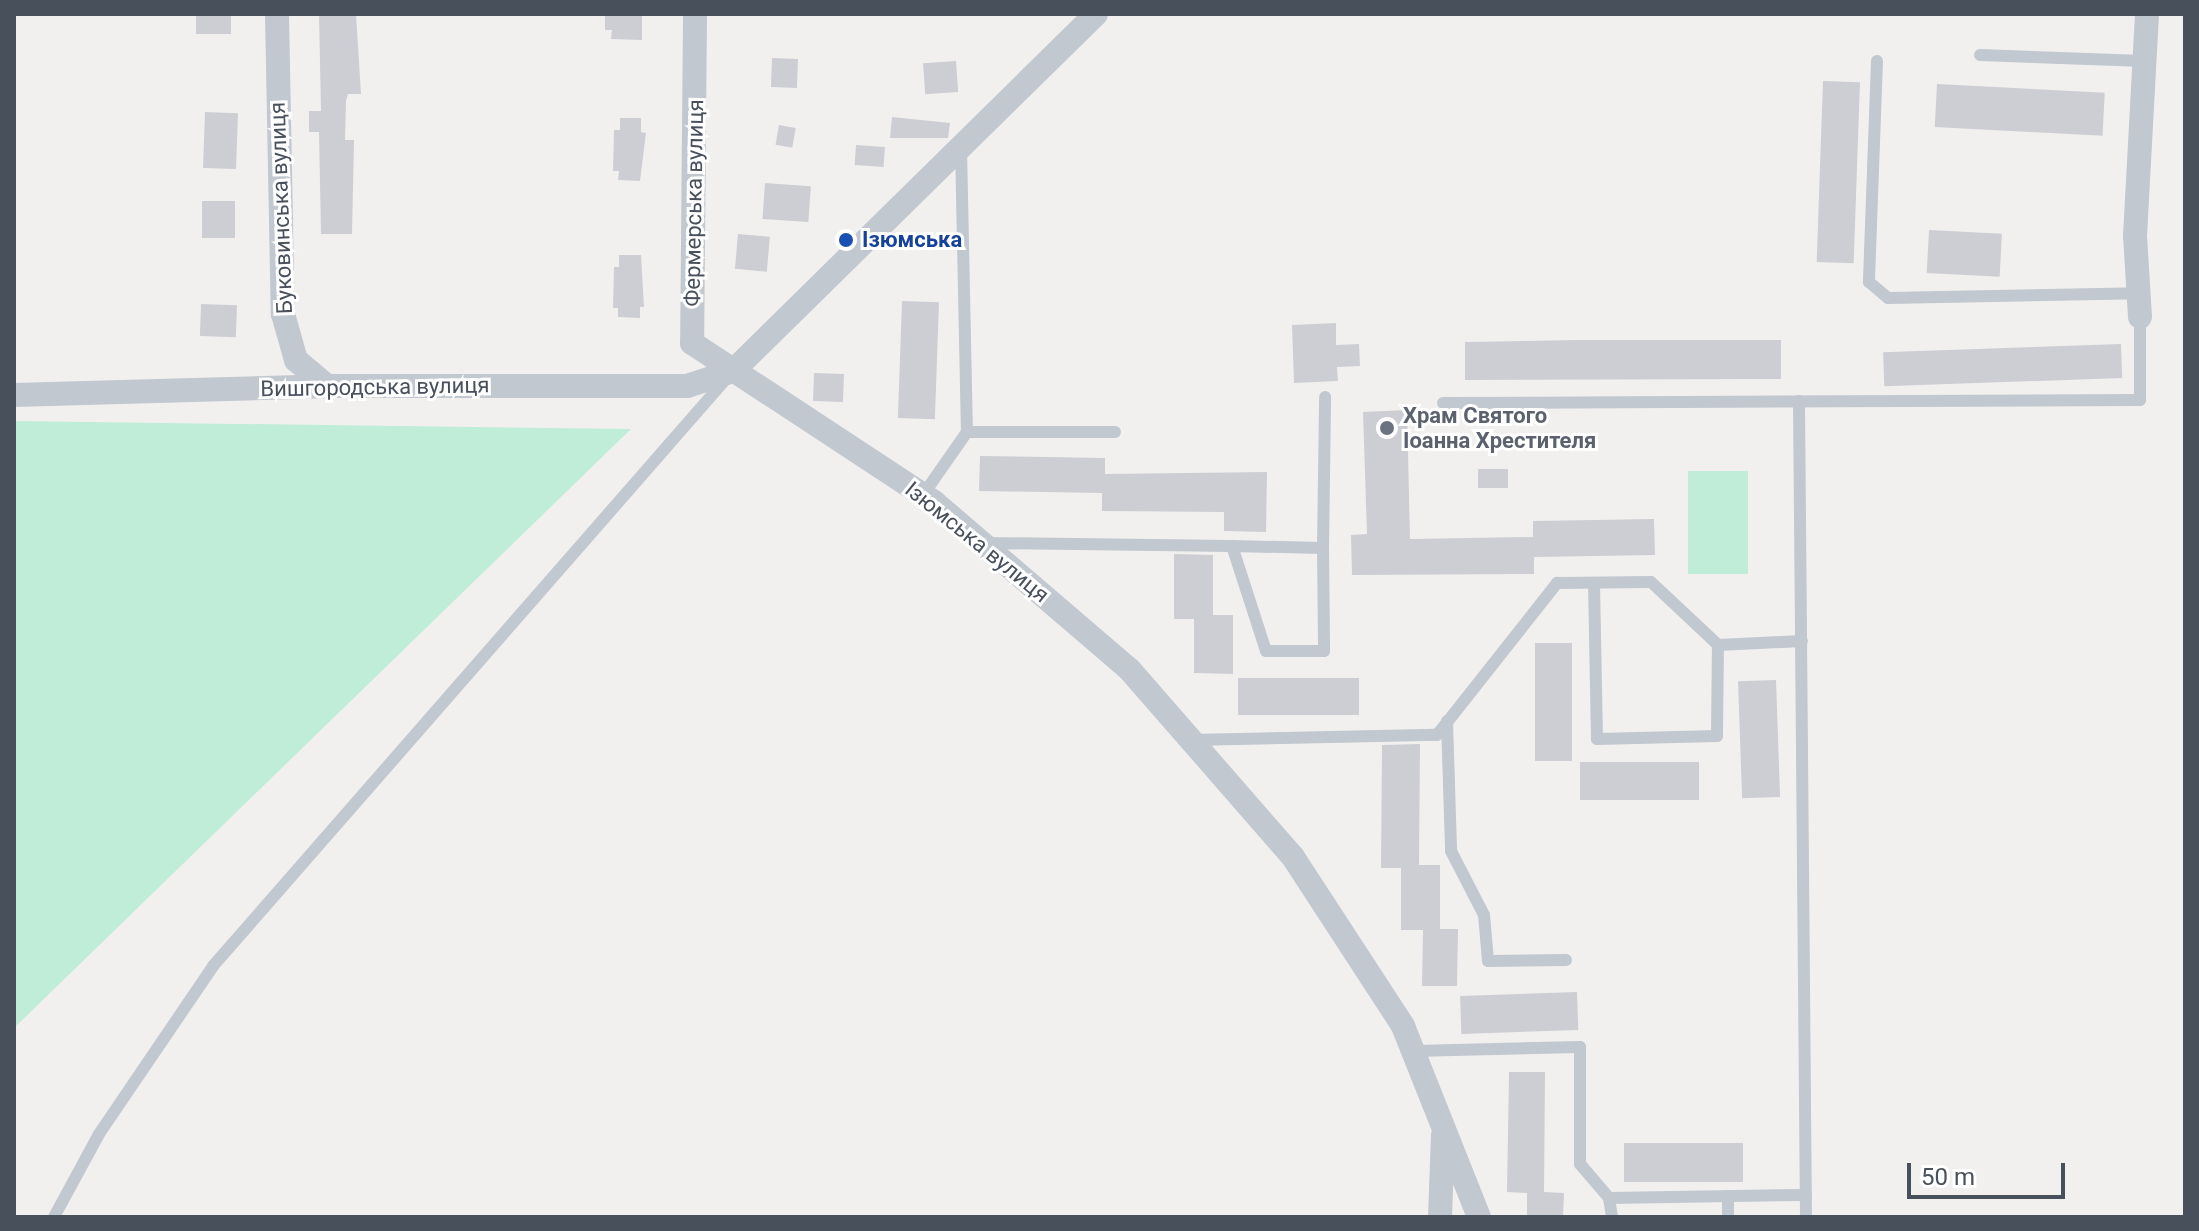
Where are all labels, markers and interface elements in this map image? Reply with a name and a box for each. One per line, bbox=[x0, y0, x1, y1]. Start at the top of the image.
street label: Фермерська вулиця bbox=[679, 99, 709, 307]
street label: Буковинська вулиця bbox=[264, 101, 298, 315]
place label: Ізюмська bbox=[862, 227, 962, 253]
marker: Ізюмська bbox=[837, 231, 855, 249]
street label: Вишгородська вулиця bbox=[260, 372, 490, 402]
place label: Храм Святого Іоанна Хрестителя bbox=[1403, 402, 1596, 454]
marker: Храм Святого Іоанна Хрестителя bbox=[1378, 419, 1396, 437]
street label: Ізюмська вулиця bbox=[900, 476, 1054, 608]
scale bar bbox=[1911, 1147, 2069, 1197]
text: 50 m bbox=[1921, 1163, 1975, 1191]

